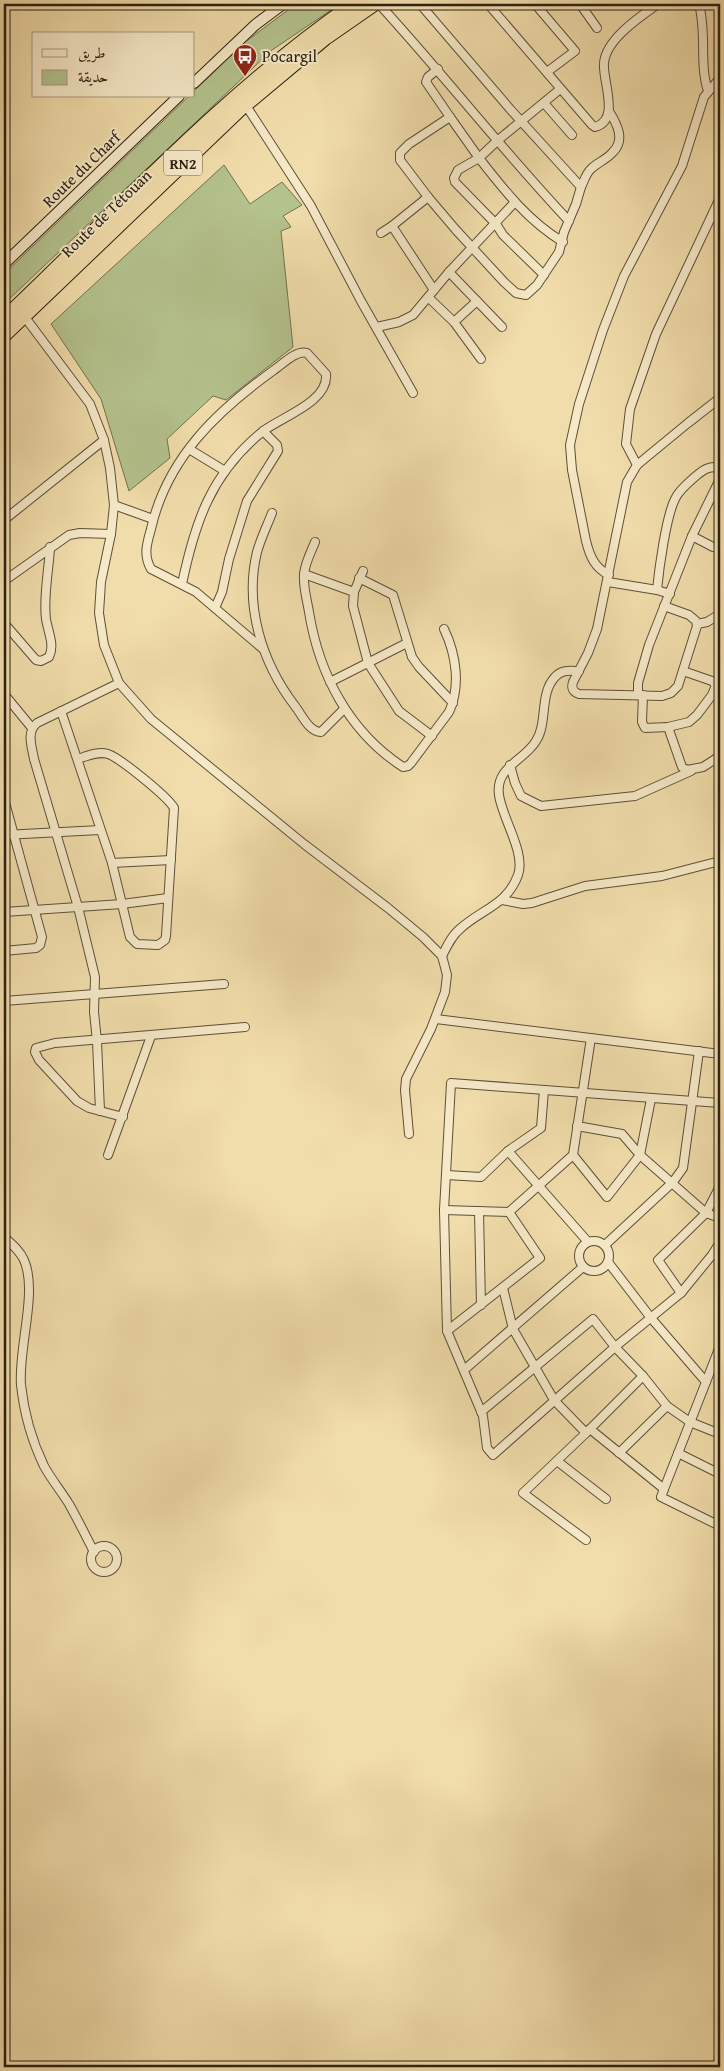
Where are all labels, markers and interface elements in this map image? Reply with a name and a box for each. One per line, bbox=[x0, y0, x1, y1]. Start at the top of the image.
legend bbox=[32, 32, 195, 98]
text: طريق bbox=[78, 42, 105, 63]
bus stop icon: Pocargil bbox=[232, 43, 258, 77]
place label: Pocargil bbox=[262, 44, 317, 68]
text: حديقة bbox=[78, 66, 108, 87]
street label: Route du Charf bbox=[37, 124, 127, 213]
road number: RN2 bbox=[164, 150, 202, 176]
street label: Route de Tétouan bbox=[55, 163, 157, 263]

